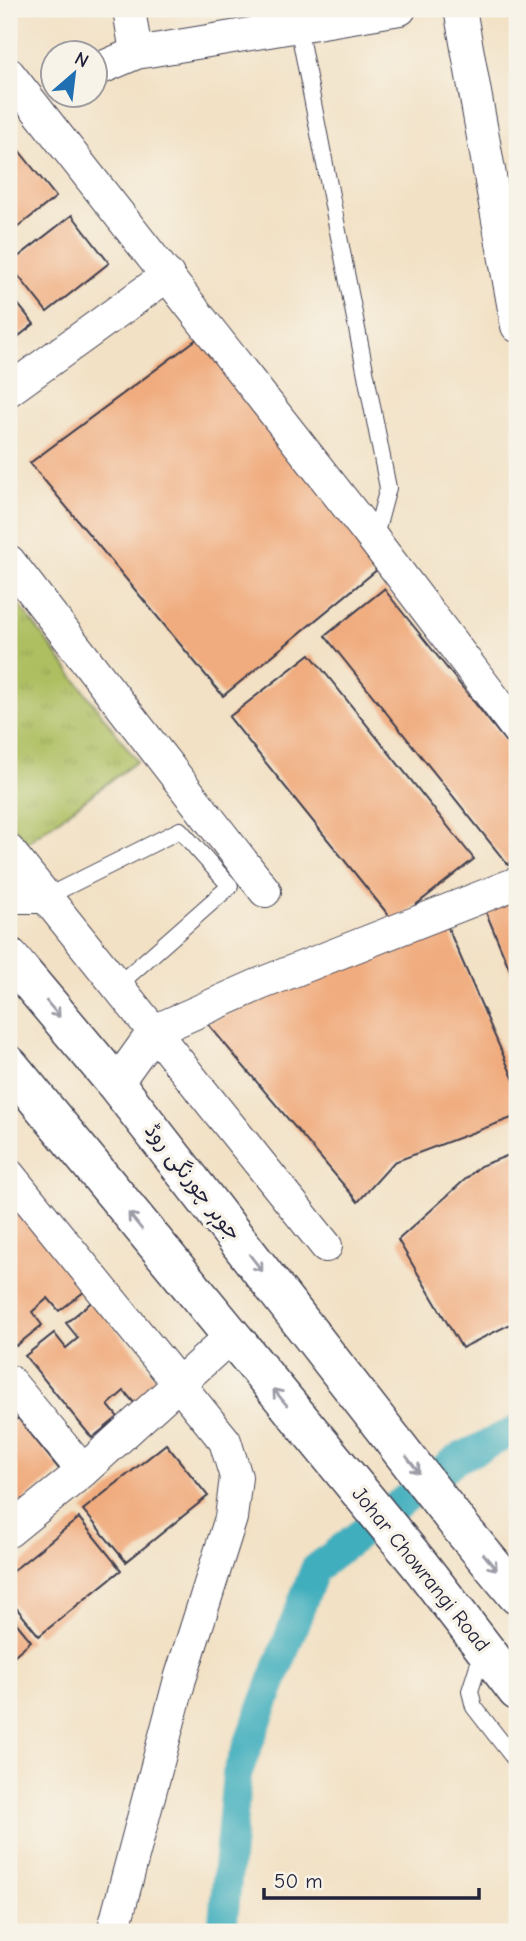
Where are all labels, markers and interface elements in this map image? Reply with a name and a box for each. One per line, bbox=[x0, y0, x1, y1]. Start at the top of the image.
north arrow bbox=[38, 38, 108, 108]
text: N bbox=[71, 47, 92, 72]
one-way arrow bbox=[45, 1000, 61, 1018]
street label: جوہر چورنگی روڈ bbox=[137, 1119, 246, 1248]
one-way arrow bbox=[127, 1212, 143, 1230]
one-way arrow bbox=[248, 1254, 263, 1272]
one-way arrow bbox=[272, 1388, 287, 1406]
one-way arrow bbox=[405, 1456, 420, 1474]
street label: Johar Chowrangi Road bbox=[347, 1482, 495, 1656]
one-way arrow bbox=[482, 1553, 498, 1571]
scale bar bbox=[264, 1857, 479, 1901]
text: 50 m bbox=[274, 1869, 323, 1893]

